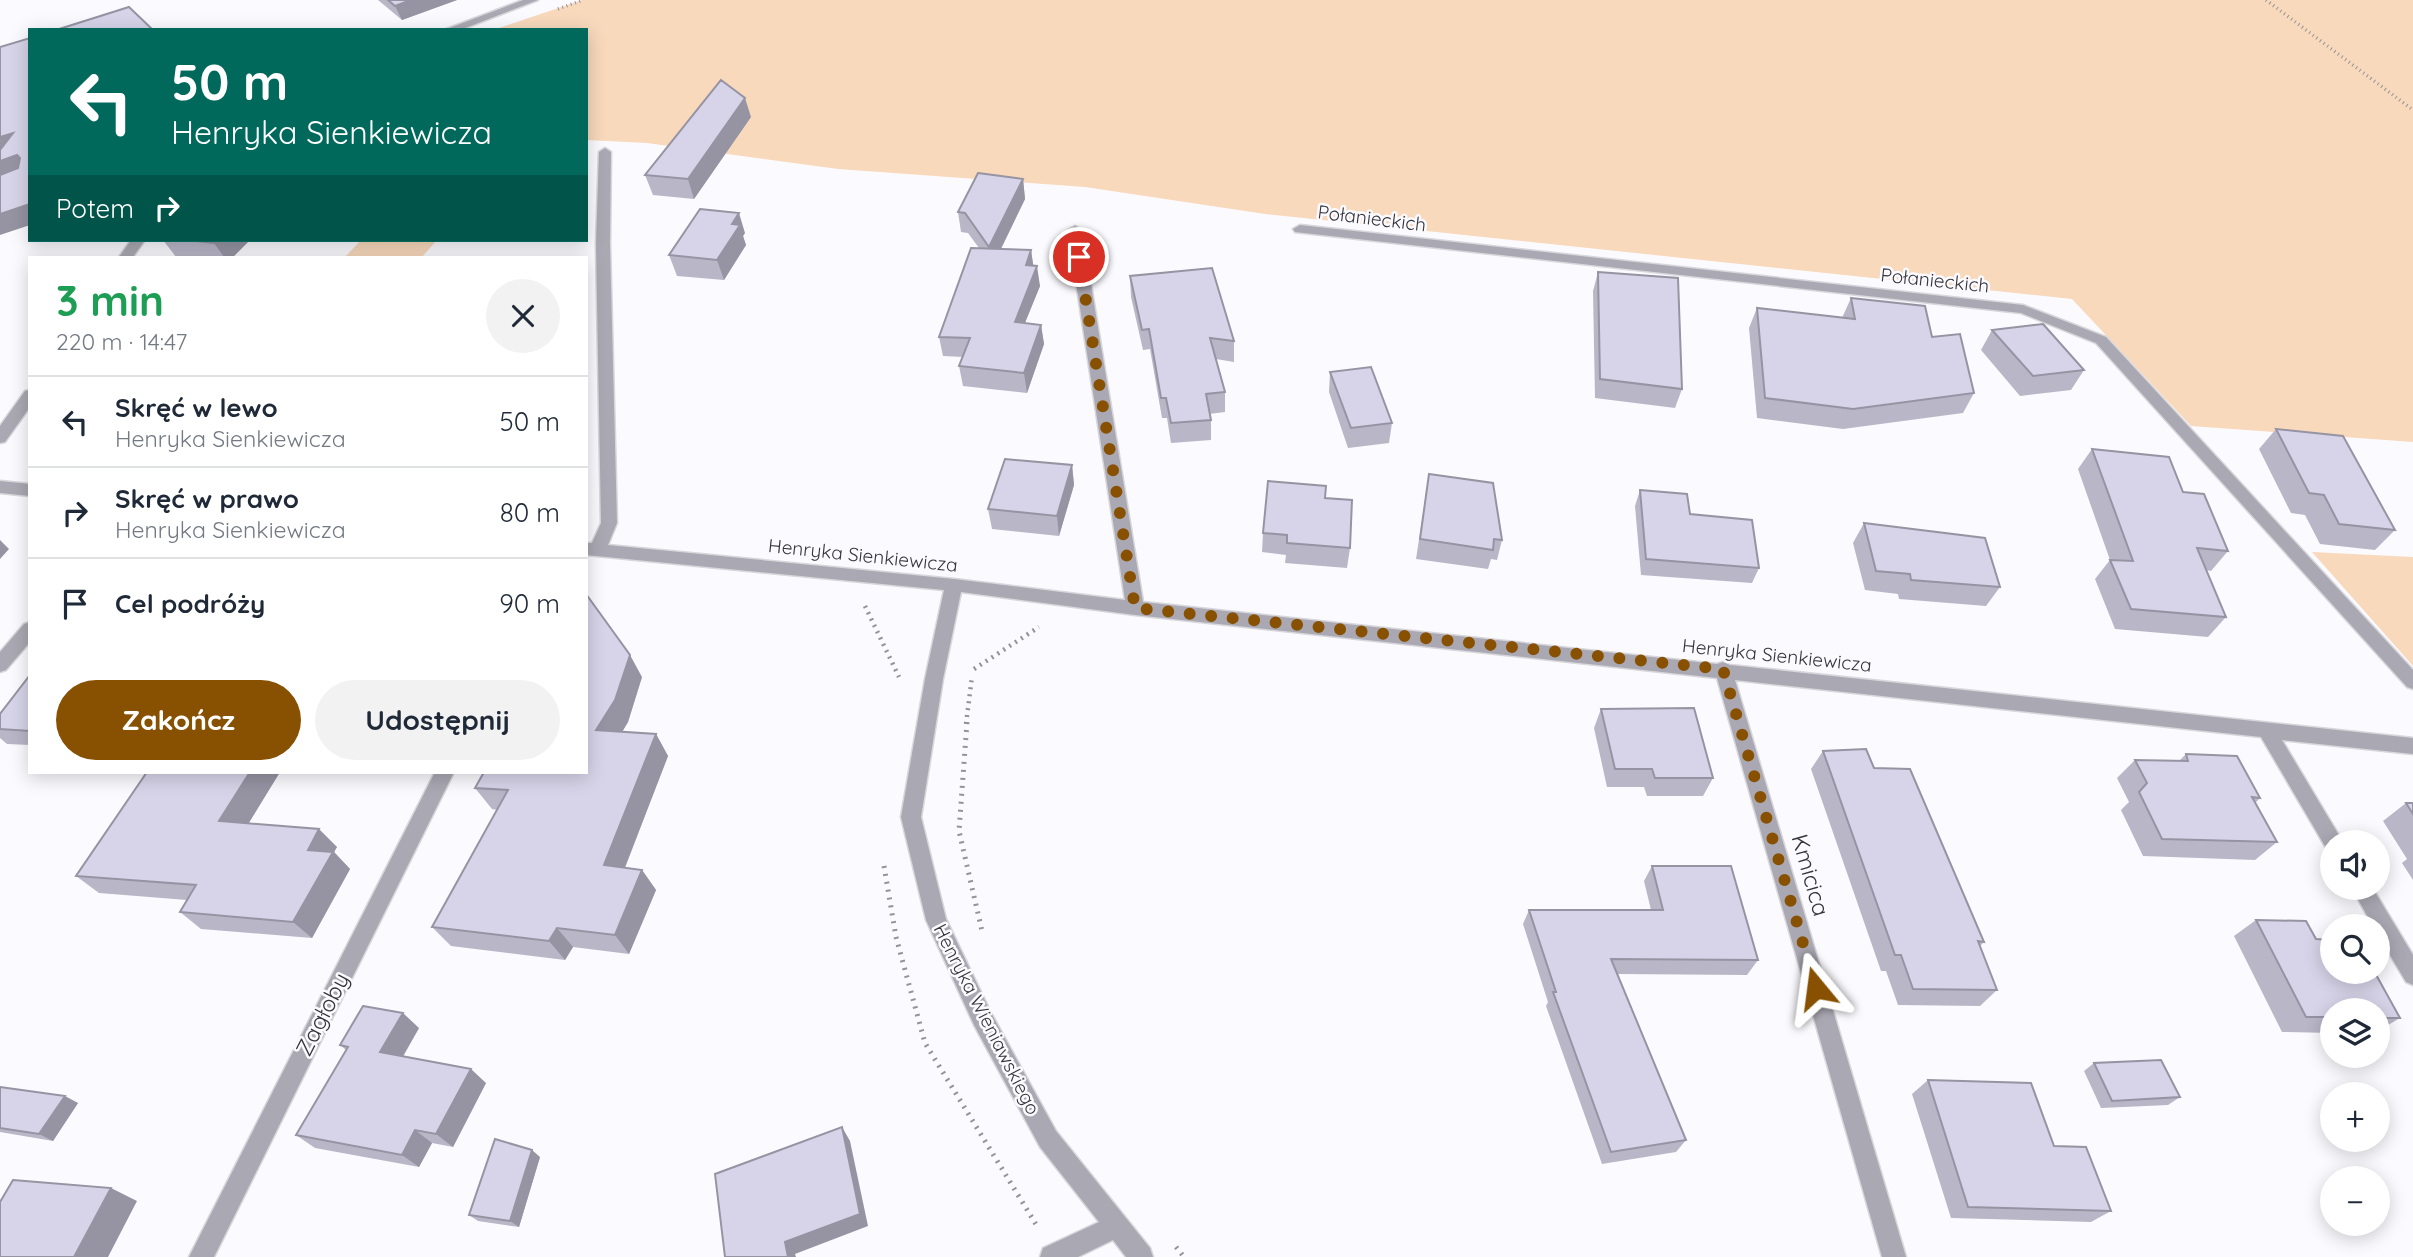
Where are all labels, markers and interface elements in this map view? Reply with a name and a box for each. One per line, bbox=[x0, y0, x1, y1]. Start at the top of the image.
text: 50 m bbox=[171, 51, 288, 112]
icon: left bbox=[56, 56, 147, 147]
text: Henryka Sienkiewicza bbox=[171, 112, 492, 152]
icon: right bbox=[148, 189, 186, 227]
text: Potem bbox=[56, 192, 134, 225]
street label: Połanieckich bbox=[1316, 199, 1428, 237]
pin bbox=[1049, 227, 1109, 287]
icon: arrive bbox=[1060, 238, 1098, 276]
street label: Połanieckich bbox=[1880, 262, 1990, 298]
text: 3 min bbox=[56, 274, 164, 327]
button: close bbox=[486, 279, 560, 353]
text: 220 m · 14:47 bbox=[56, 327, 187, 356]
text: Skręć w lewo bbox=[115, 391, 278, 424]
icon: left bbox=[56, 403, 94, 441]
text: 50 m bbox=[500, 405, 560, 438]
text: Henryka Sienkiewicza bbox=[115, 424, 346, 453]
text: Skręć w prawo bbox=[115, 482, 299, 515]
icon: right bbox=[56, 494, 94, 532]
text: 80 m bbox=[500, 496, 560, 529]
text: Henryka Sienkiewicza bbox=[115, 515, 346, 544]
street label: Henryka Sienkiewicza bbox=[767, 533, 959, 577]
icon: arrive bbox=[56, 585, 94, 623]
text: Cel podróży bbox=[115, 587, 265, 620]
text: 90 m bbox=[499, 587, 560, 620]
street label: Henryka Sienkiewicza bbox=[1681, 633, 1873, 677]
button: Zakończ bbox=[56, 680, 301, 760]
button: Udostępnij bbox=[315, 680, 560, 760]
map controls bbox=[2320, 830, 2390, 1236]
button: sound bbox=[2320, 830, 2390, 900]
street label: Kmicica bbox=[1785, 831, 1837, 919]
button: search bbox=[2320, 914, 2390, 984]
street label: Henryka Wieniawskiego bbox=[928, 920, 1046, 1118]
position arrow bbox=[1779, 951, 1853, 1025]
street label: Zagłoby bbox=[289, 968, 355, 1060]
button: layers bbox=[2320, 998, 2390, 1068]
button: + bbox=[2320, 1082, 2390, 1152]
button: − bbox=[2320, 1166, 2390, 1236]

